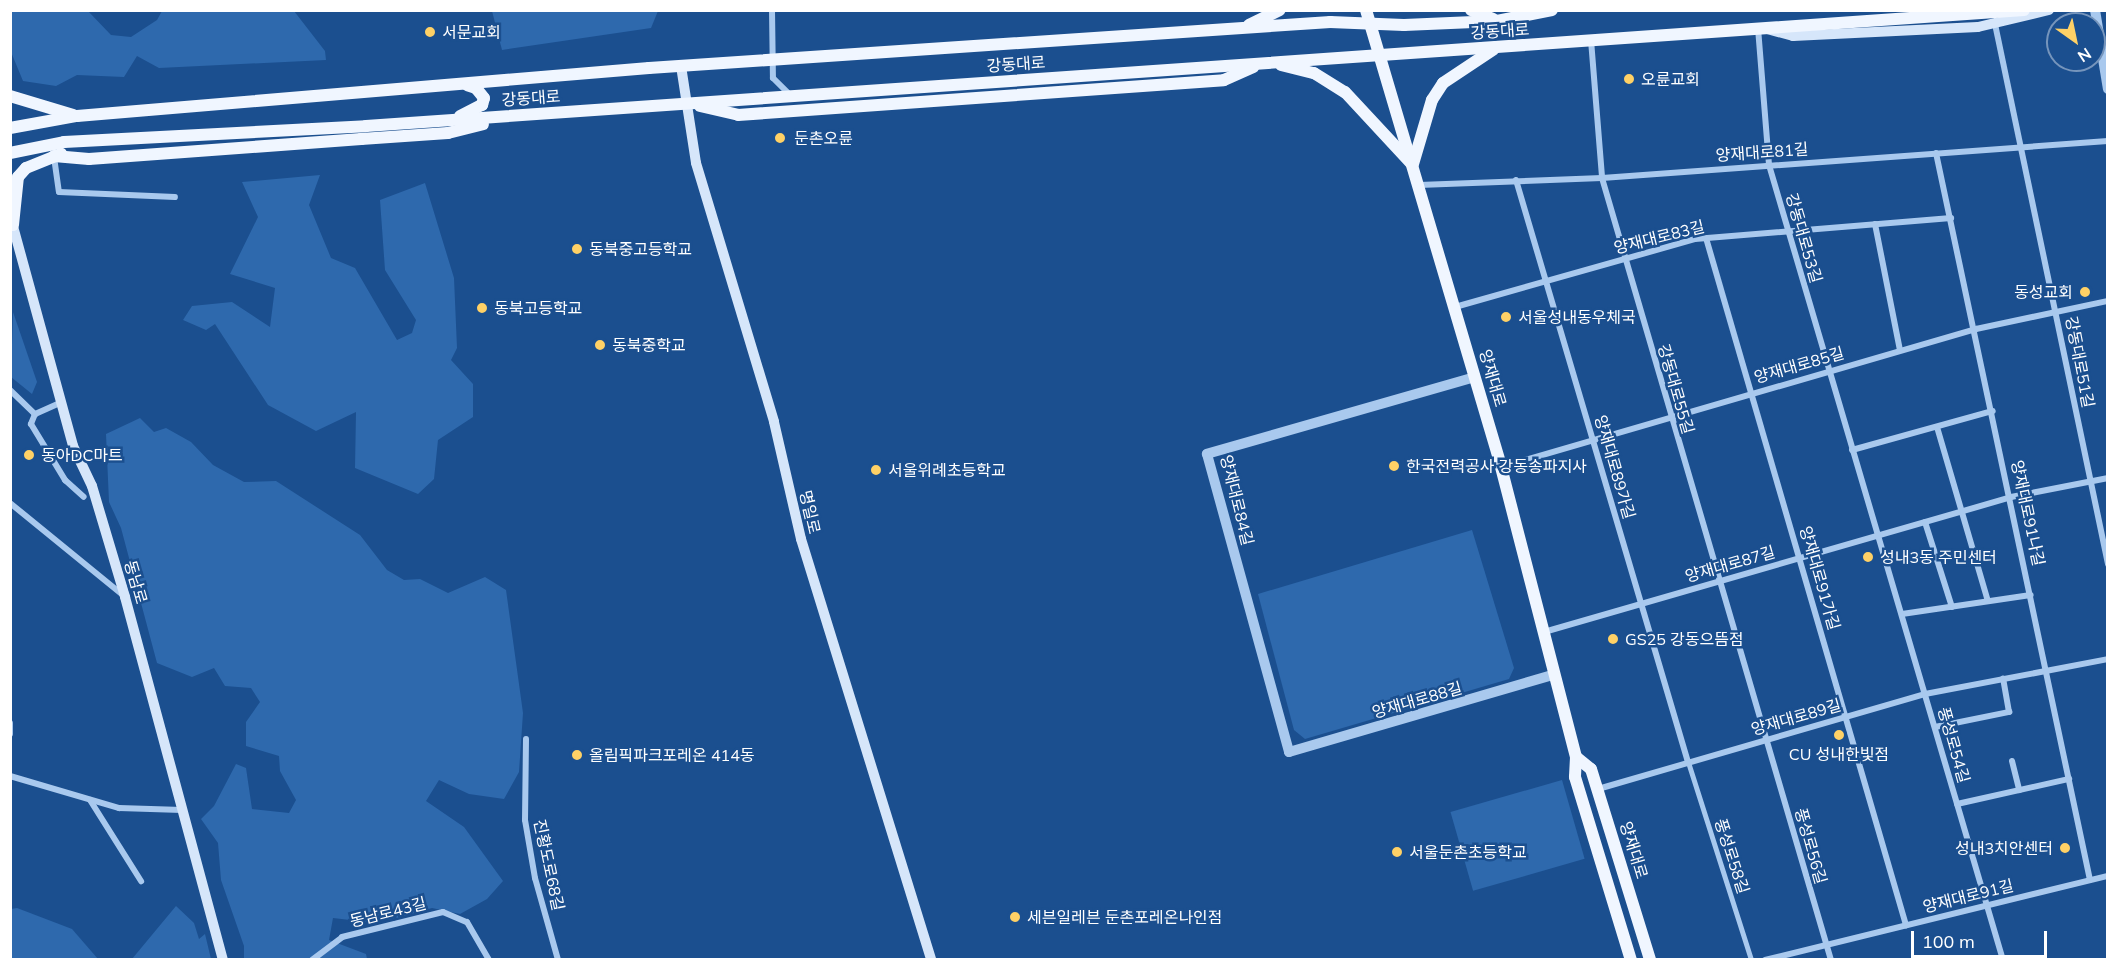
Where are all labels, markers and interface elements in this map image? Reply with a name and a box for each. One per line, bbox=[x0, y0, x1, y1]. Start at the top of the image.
north arrow bbox=[2046, 12, 2106, 72]
street label: 강동대로 bbox=[1470, 19, 1530, 43]
place label: 서문교회 bbox=[442, 22, 501, 42]
marker: 서문교회 bbox=[423, 25, 437, 39]
text: N bbox=[2074, 44, 2095, 67]
street label: 강동대로 bbox=[986, 52, 1046, 76]
place label: 오륜교회 bbox=[1641, 69, 1700, 89]
marker: 오륜교회 bbox=[1622, 72, 1636, 86]
street label: 강동대로 bbox=[501, 86, 561, 110]
place label: 둔촌오륜 bbox=[794, 128, 853, 148]
marker: 둔촌오륜 bbox=[771, 129, 789, 147]
street label: 양재대로81길 bbox=[1715, 139, 1809, 165]
street label: 강동대로53길 bbox=[1782, 191, 1826, 285]
street label: 양재대로83길 bbox=[1612, 216, 1706, 258]
place label: 동북중고등학교 bbox=[589, 239, 692, 259]
marker: 동북중고등학교 bbox=[570, 242, 584, 256]
place label: 동성교회 bbox=[2014, 282, 2073, 302]
marker: 동성교회 bbox=[2078, 285, 2092, 299]
place label: 동북고등학교 bbox=[494, 298, 582, 318]
marker: 동북고등학교 bbox=[475, 301, 489, 315]
place label: 서울성내동우체국 bbox=[1518, 307, 1636, 327]
marker: 서울성내동우체국 bbox=[1499, 310, 1513, 324]
street label: 강동대로51길 bbox=[2062, 315, 2098, 409]
place label: 동북중학교 bbox=[612, 335, 686, 355]
marker: 동북중학교 bbox=[593, 338, 607, 352]
street label: 강동대로55길 bbox=[1654, 342, 1698, 436]
street label: 양재대로85길 bbox=[1752, 343, 1846, 387]
street label: 양재대로 bbox=[1476, 347, 1510, 409]
street label: 양재대로89가길 bbox=[1591, 413, 1639, 521]
place label: 동아DC마트 bbox=[41, 445, 123, 465]
marker: 동아DC마트 bbox=[22, 448, 36, 462]
street label: 양재대로84길 bbox=[1216, 453, 1258, 547]
place label: 한국전력공사 강동송파지사 bbox=[1406, 456, 1587, 476]
street label: 양재대로91나길 bbox=[2007, 458, 2049, 568]
marker: 한국전력공사 강동송파지사 bbox=[1387, 459, 1401, 473]
place label: 서울위례초등학교 bbox=[888, 460, 1006, 480]
marker: 서울위례초등학교 bbox=[869, 463, 883, 477]
street label: 명일로 bbox=[796, 488, 824, 536]
street label: 양재대로91가길 bbox=[1796, 524, 1844, 632]
street label: 양재대로87길 bbox=[1683, 542, 1777, 586]
place label: 성내3동 주민센터 bbox=[1880, 547, 1997, 567]
marker: 성내3동 주민센터 bbox=[1861, 550, 1875, 564]
street label: 동남로 bbox=[121, 558, 151, 606]
place label: GS25 강동으뜸점 bbox=[1625, 629, 1744, 649]
marker: GS25 강동으뜸점 bbox=[1606, 632, 1620, 646]
street label: 양재대로88길 bbox=[1370, 678, 1464, 722]
street label: 양재대로89길 bbox=[1749, 695, 1843, 739]
street label: 풍성로54길 bbox=[1934, 705, 1974, 785]
marker: CU 성내한빛점 bbox=[1832, 728, 1846, 742]
place label: CU 성내한빛점 bbox=[1789, 744, 1889, 764]
place label: 올림픽파크포레온 414동 bbox=[589, 745, 754, 765]
marker: 올림픽파크포레온 414동 bbox=[570, 748, 584, 762]
street label: 풍성로56길 bbox=[1791, 806, 1831, 886]
street label: 풍성로58길 bbox=[1711, 816, 1753, 896]
street label: 진황도로68길 bbox=[530, 818, 568, 912]
street label: 양재대로 bbox=[1616, 819, 1652, 881]
place label: 성내3치안센터 bbox=[1955, 838, 2053, 858]
marker: 성내3치안센터 bbox=[2058, 841, 2072, 855]
place label: 서울둔촌초등학교 bbox=[1409, 842, 1527, 862]
marker: 서울둔촌초등학교 bbox=[1390, 845, 1404, 859]
street label: 양재대로91길 bbox=[1921, 875, 2015, 917]
street label: 동남로43길 bbox=[348, 893, 428, 931]
place label: 세븐일레븐 둔촌포레온나인점 bbox=[1027, 907, 1223, 927]
marker: 세븐일레븐 둔촌포레온나인점 bbox=[1008, 910, 1022, 924]
scale bar bbox=[1914, 919, 2050, 957]
text: 100 m bbox=[1922, 930, 1975, 953]

